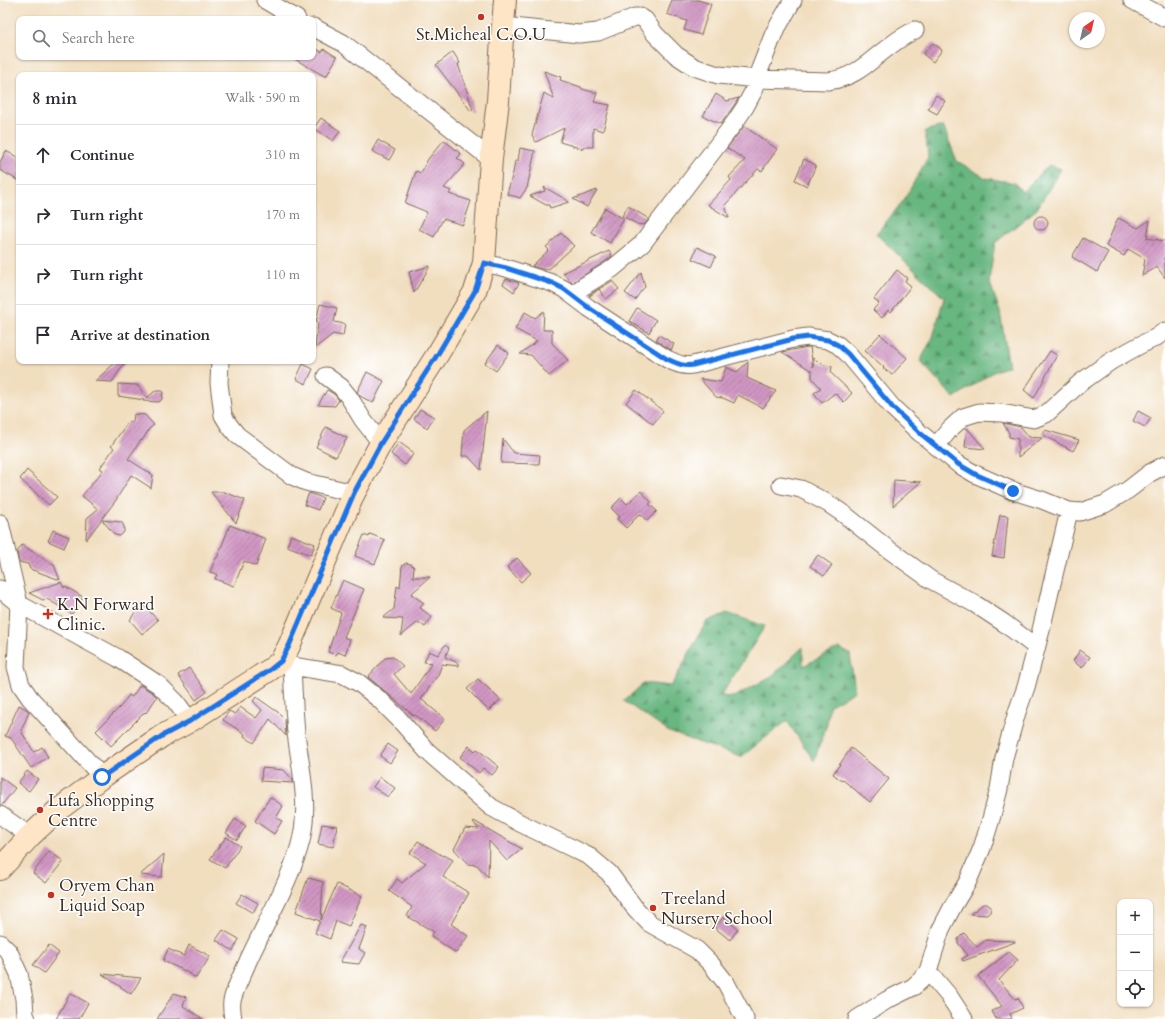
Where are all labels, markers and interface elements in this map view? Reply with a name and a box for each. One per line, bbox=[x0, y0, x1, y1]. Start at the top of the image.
marker: St.Micheal C.O.U bbox=[476, 12, 486, 22]
north arrow bbox=[1069, 12, 1105, 48]
search box bbox=[16, 16, 316, 60]
place label: St.Micheal C.O.U bbox=[416, 23, 546, 46]
icon: search bbox=[30, 27, 52, 49]
text: Search here bbox=[62, 28, 135, 48]
text: 8 min bbox=[32, 87, 77, 110]
text: Walk · 590 m bbox=[225, 89, 300, 107]
icon: ahead bbox=[32, 144, 54, 166]
text: Continue bbox=[70, 145, 135, 165]
text: 310 m bbox=[266, 146, 300, 164]
icon: right bbox=[32, 204, 54, 226]
text: Turn right bbox=[70, 205, 143, 225]
text: 170 m bbox=[266, 206, 300, 224]
icon: right bbox=[32, 264, 54, 286]
text: Turn right bbox=[70, 265, 143, 285]
text: 110 m bbox=[266, 266, 300, 284]
icon: arrive bbox=[32, 324, 54, 346]
text: Arrive at destination bbox=[70, 325, 210, 345]
route end bbox=[1004, 482, 1022, 500]
place label: K.N Forward Clinic. bbox=[57, 593, 154, 636]
marker: K.N Forward Clinic. bbox=[42, 608, 54, 620]
route start bbox=[93, 768, 111, 786]
place label: Lufa Shopping Centre bbox=[48, 789, 154, 832]
marker: Lufa Shopping Centre bbox=[35, 805, 45, 815]
place label: Oryem Chan Liquid Soap bbox=[59, 874, 155, 917]
place label: Treeland Nursery School bbox=[661, 887, 773, 930]
marker: Oryem Chan Liquid Soap bbox=[46, 890, 56, 900]
map controls bbox=[1117, 899, 1153, 1007]
button: + bbox=[1117, 899, 1153, 935]
marker: Treeland Nursery School bbox=[648, 903, 658, 913]
button: − bbox=[1117, 935, 1153, 971]
button: locate bbox=[1117, 971, 1153, 1007]

